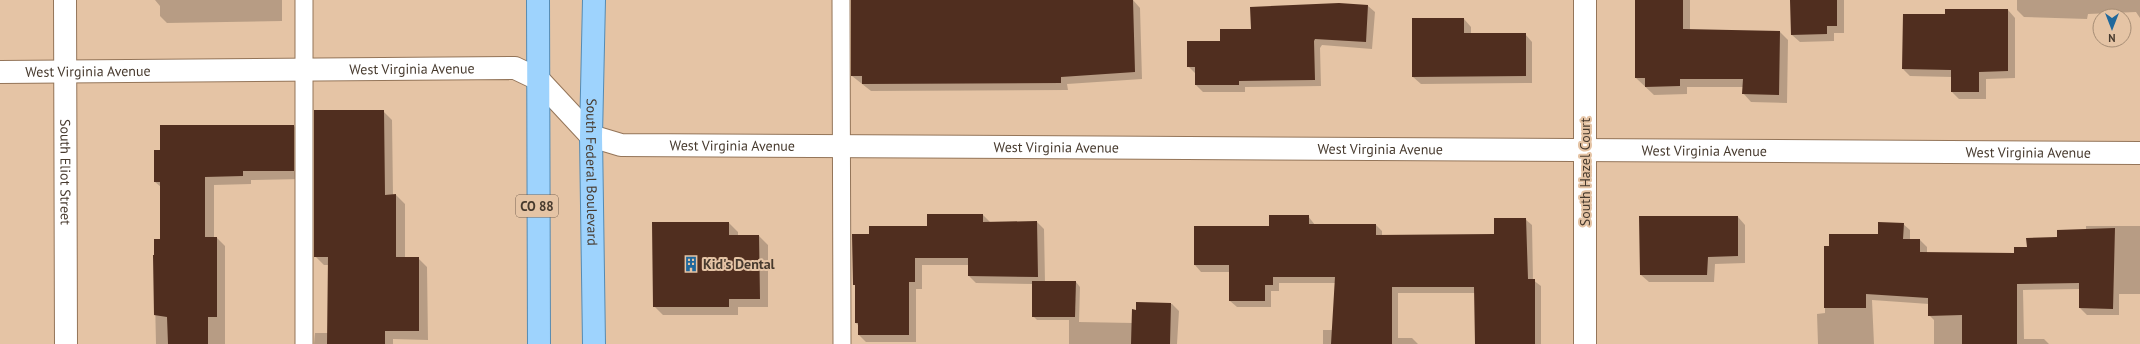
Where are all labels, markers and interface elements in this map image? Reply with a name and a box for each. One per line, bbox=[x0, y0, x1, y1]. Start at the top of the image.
north arrow bbox=[2092, 8, 2132, 48]
text: N bbox=[2108, 31, 2116, 45]
street label: West Virginia Avenue bbox=[349, 59, 475, 78]
street label: West Virginia Avenue bbox=[25, 62, 151, 81]
street label: South Federal Boulevard bbox=[582, 98, 602, 246]
street label: South Hazel Court bbox=[1576, 118, 1594, 226]
street label: South Eliot Street bbox=[56, 119, 75, 225]
street label: West Virginia Avenue bbox=[670, 136, 795, 155]
street label: West Virginia Avenue bbox=[994, 138, 1119, 157]
street label: West Virginia Avenue bbox=[1318, 140, 1443, 158]
street label: West Virginia Avenue bbox=[1642, 141, 1767, 160]
street label: West Virginia Avenue bbox=[1966, 143, 2091, 162]
road number: CO 88 bbox=[516, 195, 558, 217]
building icon: Kid's Dental bbox=[682, 255, 700, 273]
place label: Kid's Dental bbox=[703, 255, 776, 273]

